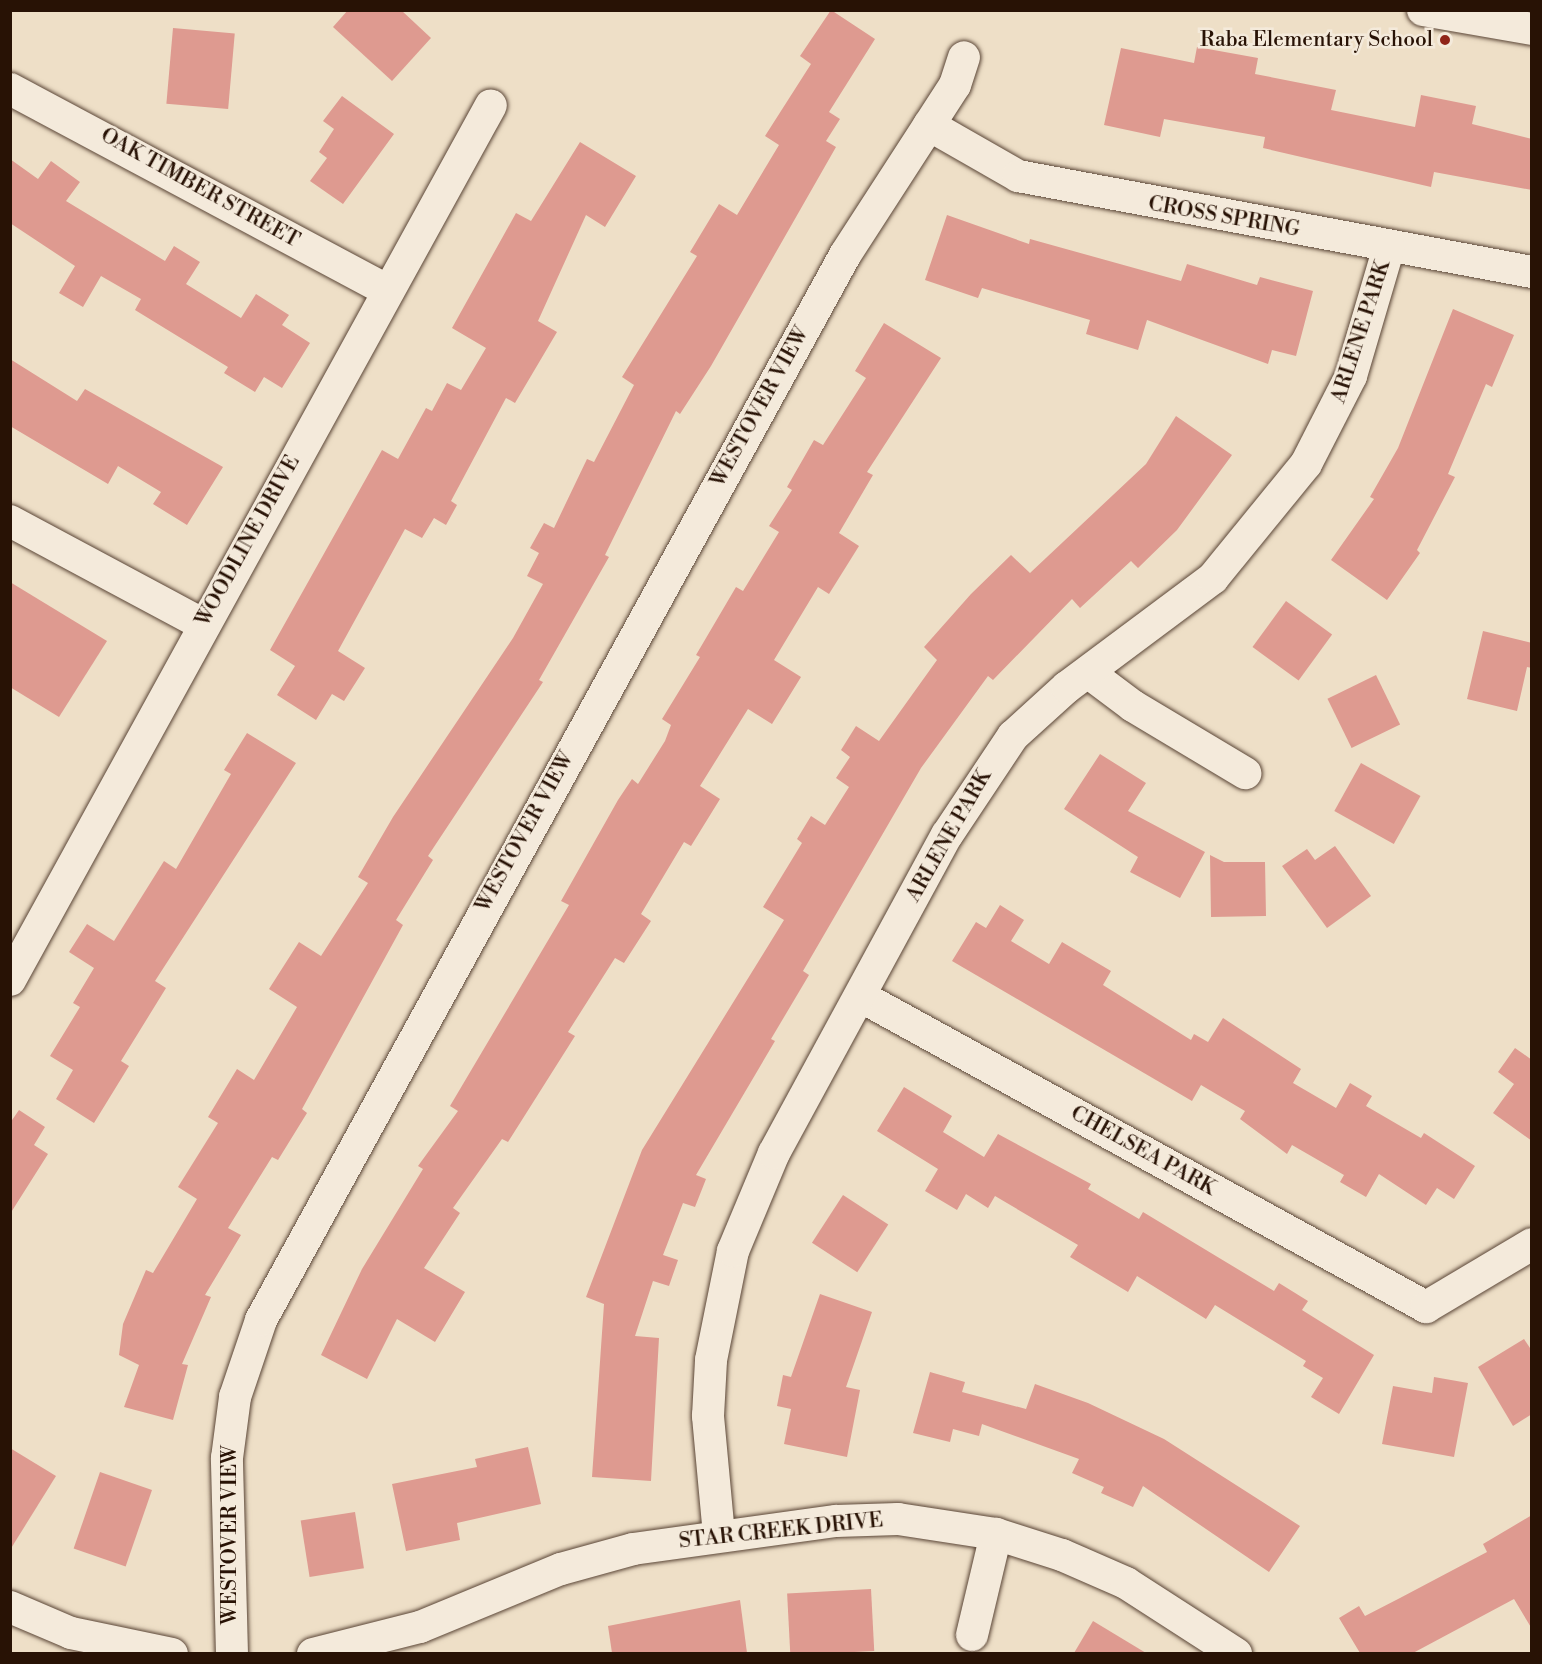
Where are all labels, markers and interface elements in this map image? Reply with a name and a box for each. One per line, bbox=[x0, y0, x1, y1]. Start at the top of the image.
place label: Raba Elementary School bbox=[1200, 27, 1433, 53]
marker: Raba Elementary School bbox=[1438, 33, 1452, 47]
street label: OAK TIMBER STREET bbox=[96, 123, 304, 253]
street label: CROSS SPRING bbox=[1146, 191, 1302, 243]
street label: ARLENE PARK bbox=[1326, 258, 1396, 406]
street label: WESTOVER VIEW bbox=[705, 322, 815, 492]
street label: WOODLINE DRIVE bbox=[190, 451, 306, 631]
street label: WESTOVER VIEW bbox=[470, 747, 580, 917]
street label: ARLENE PARK bbox=[901, 765, 997, 907]
street label: CHELSEA PARK bbox=[1066, 1101, 1220, 1201]
street label: WESTOVER VIEW bbox=[217, 1445, 243, 1625]
street label: STAR CREEK DRIVE bbox=[678, 1508, 884, 1554]

